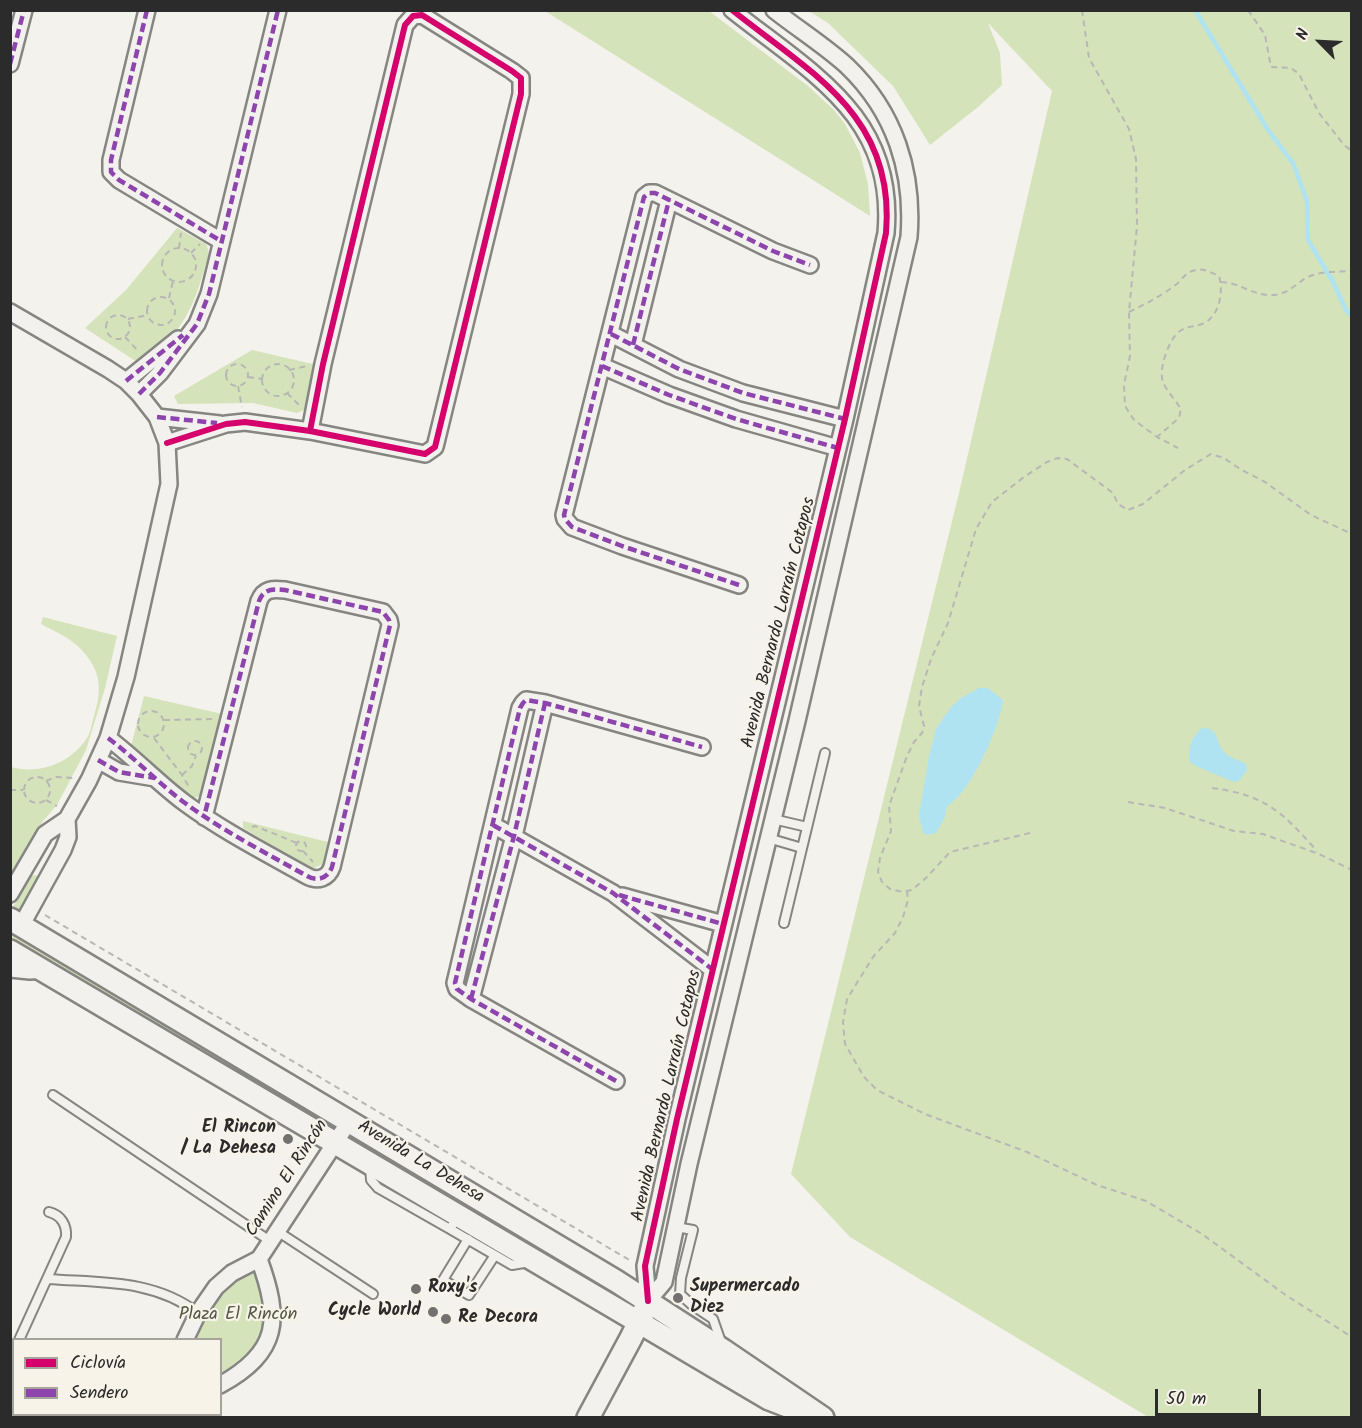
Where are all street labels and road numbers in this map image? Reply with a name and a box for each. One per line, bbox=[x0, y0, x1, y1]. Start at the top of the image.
street label: Avenida Bernardo Larraín Cotapos bbox=[738, 495, 822, 751]
street label: Avenida Bernardo Larraín Cotapos bbox=[629, 968, 707, 1224]
street label: Camino El Rincón bbox=[242, 1116, 334, 1242]
street label: Avenida La Dehesa bbox=[353, 1117, 487, 1209]

